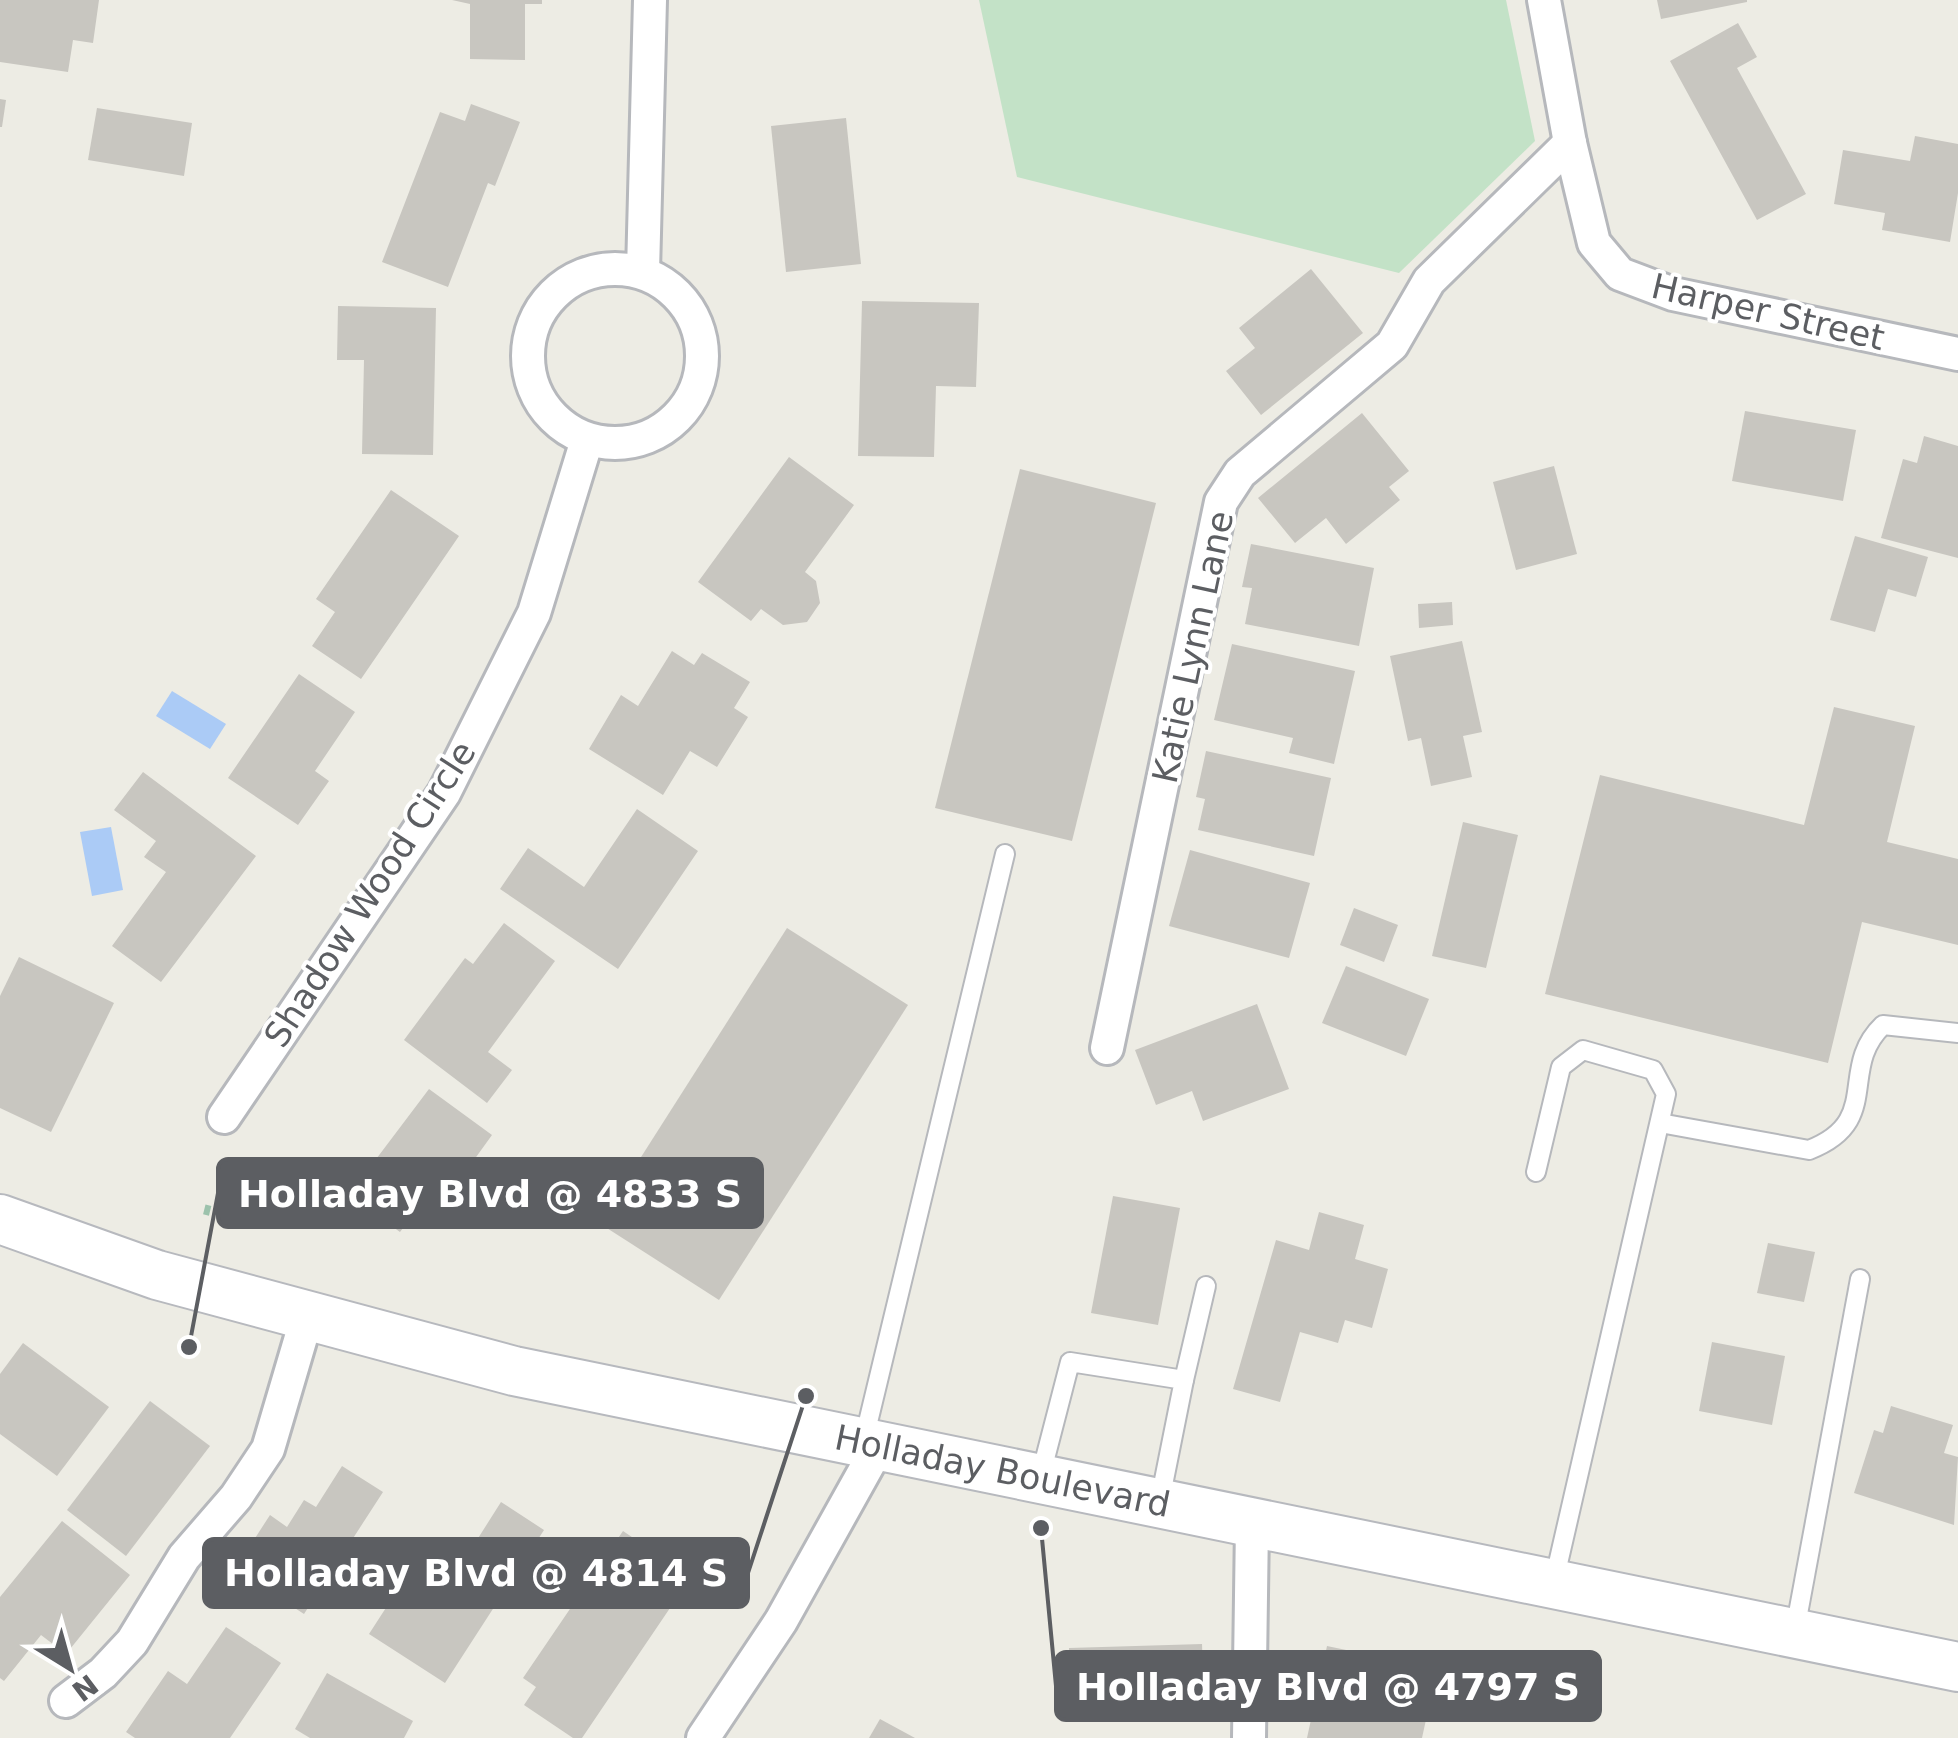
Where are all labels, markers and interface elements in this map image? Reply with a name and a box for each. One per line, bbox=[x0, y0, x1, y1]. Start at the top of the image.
street label: Harper Street bbox=[1648, 266, 1888, 358]
street label: Katie Lynn Lane bbox=[1145, 507, 1241, 787]
street label: Shadow Wood Circle bbox=[256, 734, 484, 1054]
callout: Holladay Blvd @ 4833 S bbox=[218, 1159, 762, 1227]
text: Holladay Blvd @ 4833 S bbox=[238, 1172, 742, 1216]
street label: Holladay Boulevard bbox=[831, 1417, 1174, 1525]
callout: Holladay Blvd @ 4814 S bbox=[204, 1539, 748, 1607]
text: Holladay Blvd @ 4814 S bbox=[224, 1551, 728, 1595]
north arrow bbox=[20, 1618, 120, 1718]
callout: Holladay Blvd @ 4797 S bbox=[1056, 1652, 1600, 1720]
text: Holladay Blvd @ 4797 S bbox=[1076, 1665, 1580, 1709]
text: N bbox=[65, 1667, 104, 1708]

